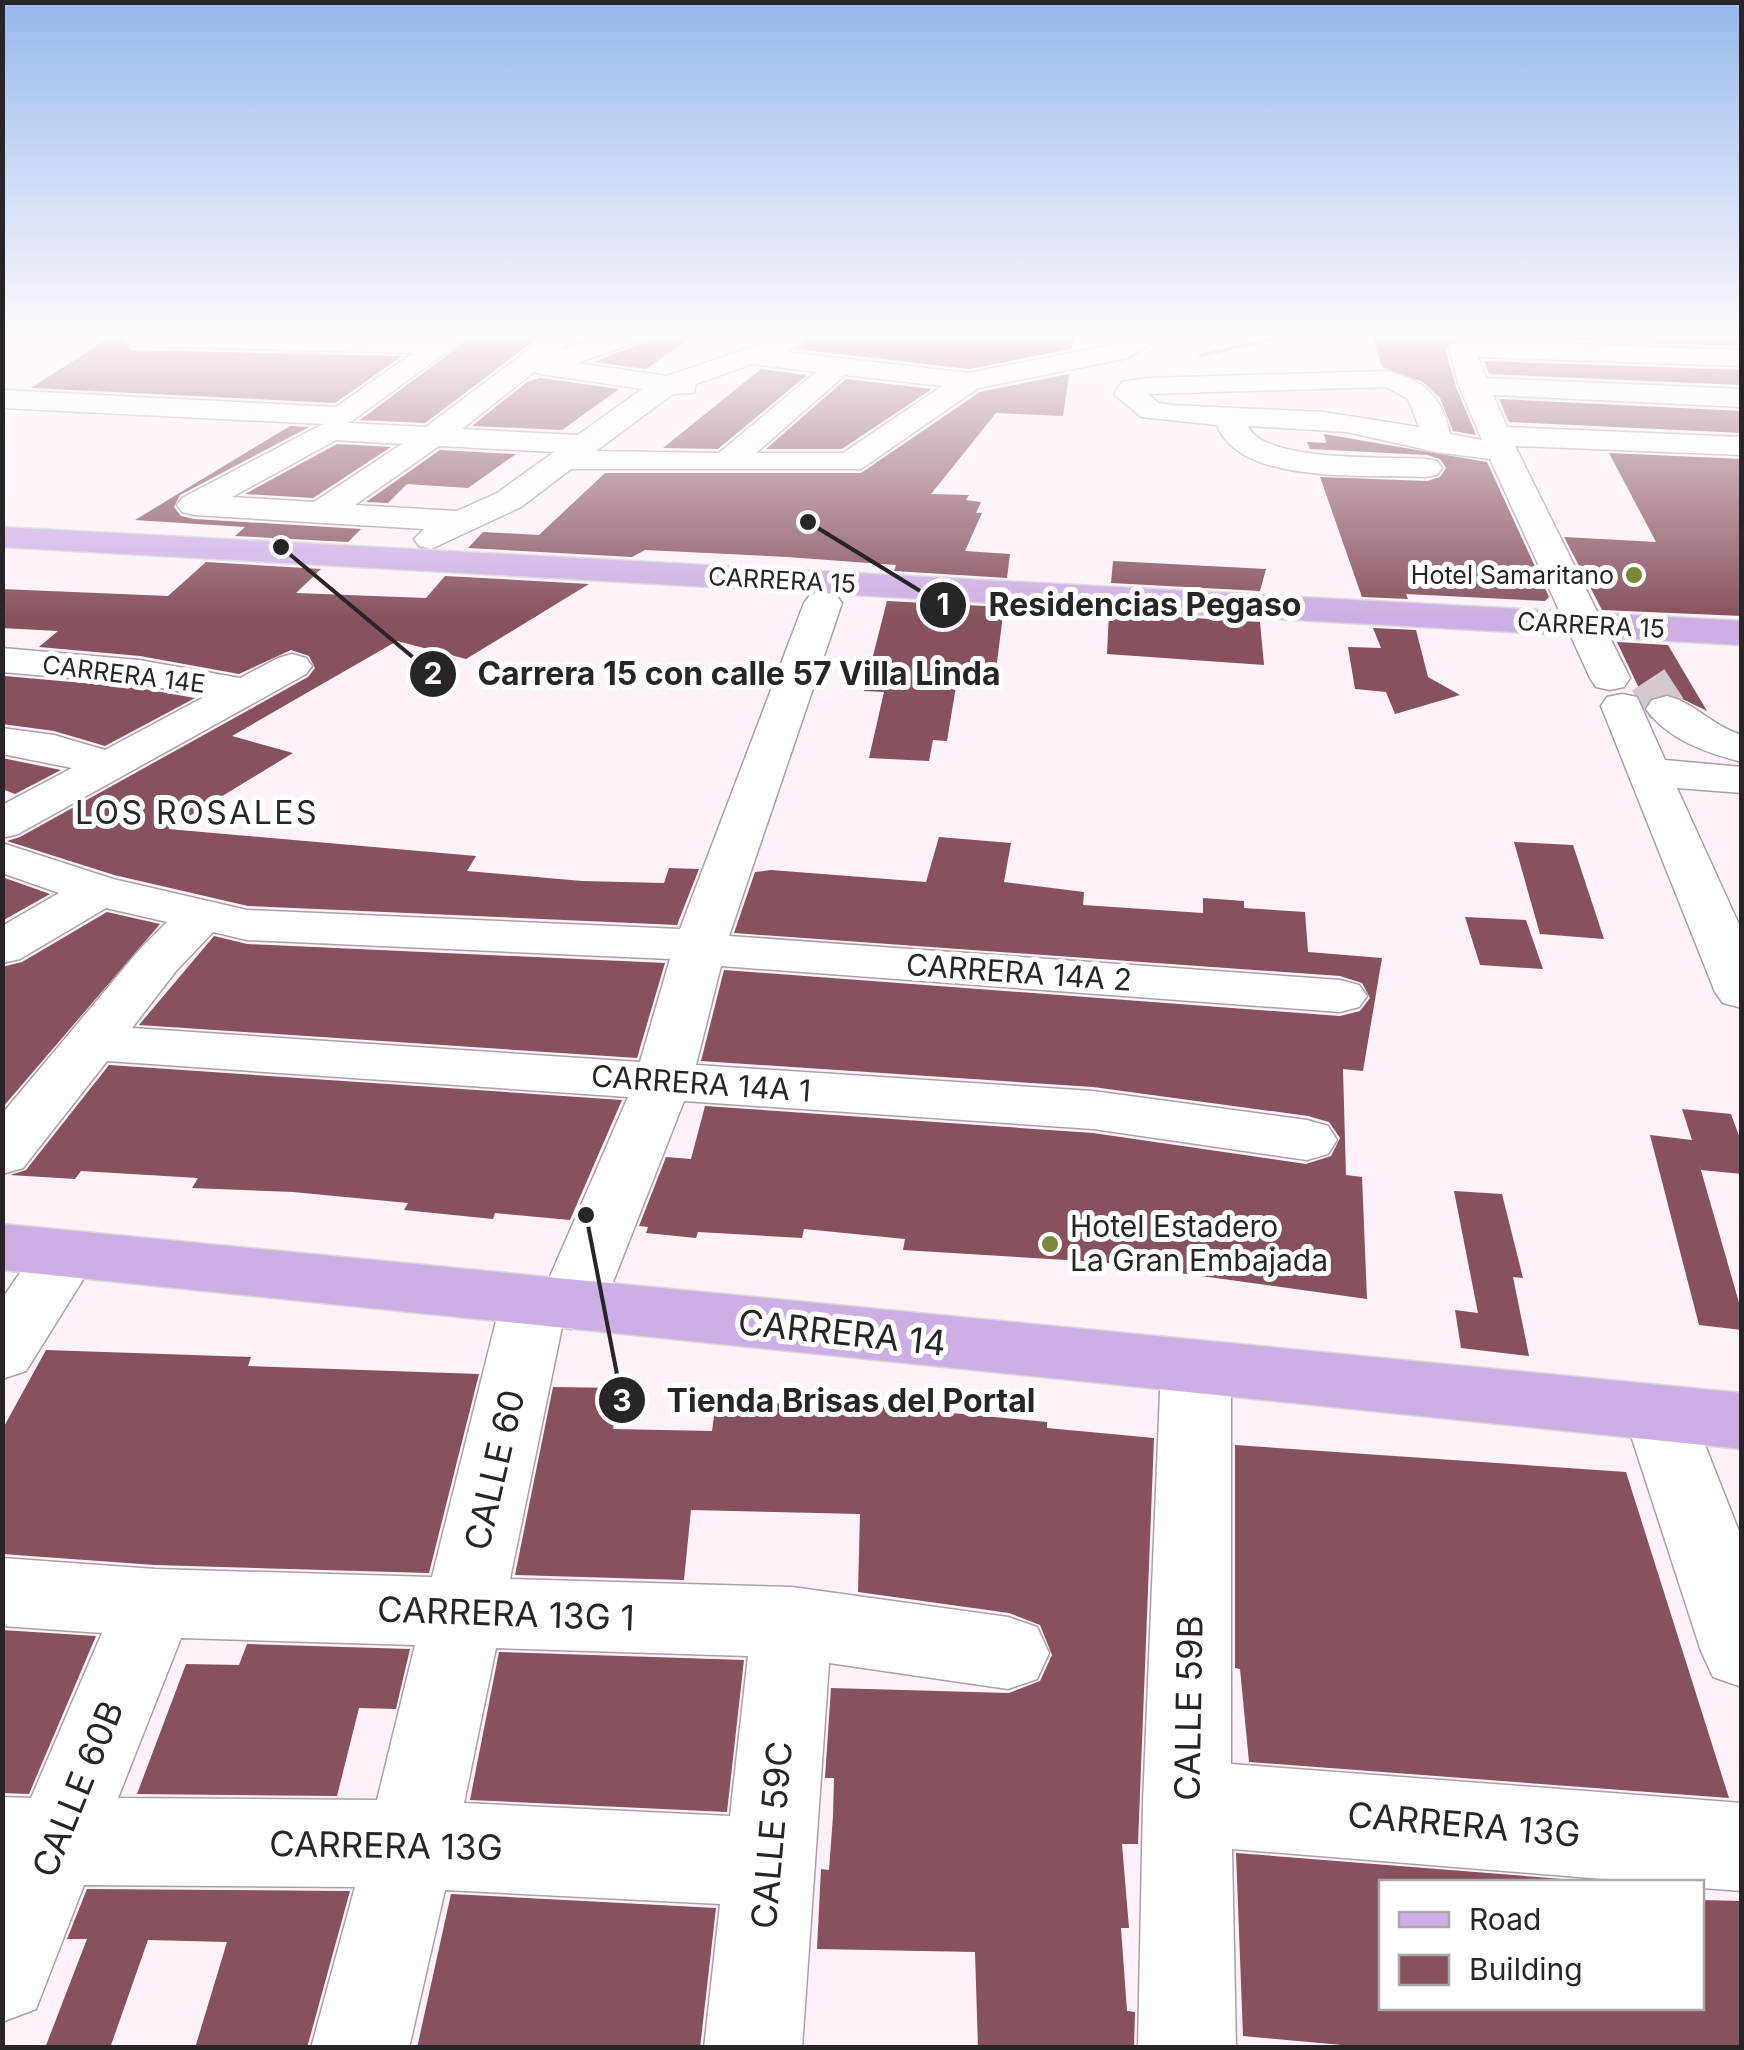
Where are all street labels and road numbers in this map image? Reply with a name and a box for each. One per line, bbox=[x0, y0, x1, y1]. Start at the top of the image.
street label: CARRERA 15 bbox=[707, 561, 857, 599]
street label: CARRERA 15 bbox=[1516, 606, 1666, 644]
street label: CARRERA 14E bbox=[41, 649, 207, 699]
street label: CARRERA 14A 2 bbox=[905, 946, 1133, 998]
street label: CARRERA 14A 1 bbox=[590, 1057, 812, 1109]
street label: CARRERA 14 bbox=[736, 1300, 948, 1364]
street label: CALLE 60 bbox=[455, 1386, 533, 1554]
street label: CARRERA 13G 1 bbox=[377, 1588, 636, 1638]
street label: CALLE 59B bbox=[1165, 1615, 1211, 1801]
street label: CALLE 60B bbox=[23, 1694, 131, 1883]
street label: CALLE 59C bbox=[742, 1739, 800, 1930]
street label: CARRERA 13G bbox=[1346, 1793, 1582, 1855]
street label: CARRERA 13G bbox=[269, 1822, 503, 1868]

